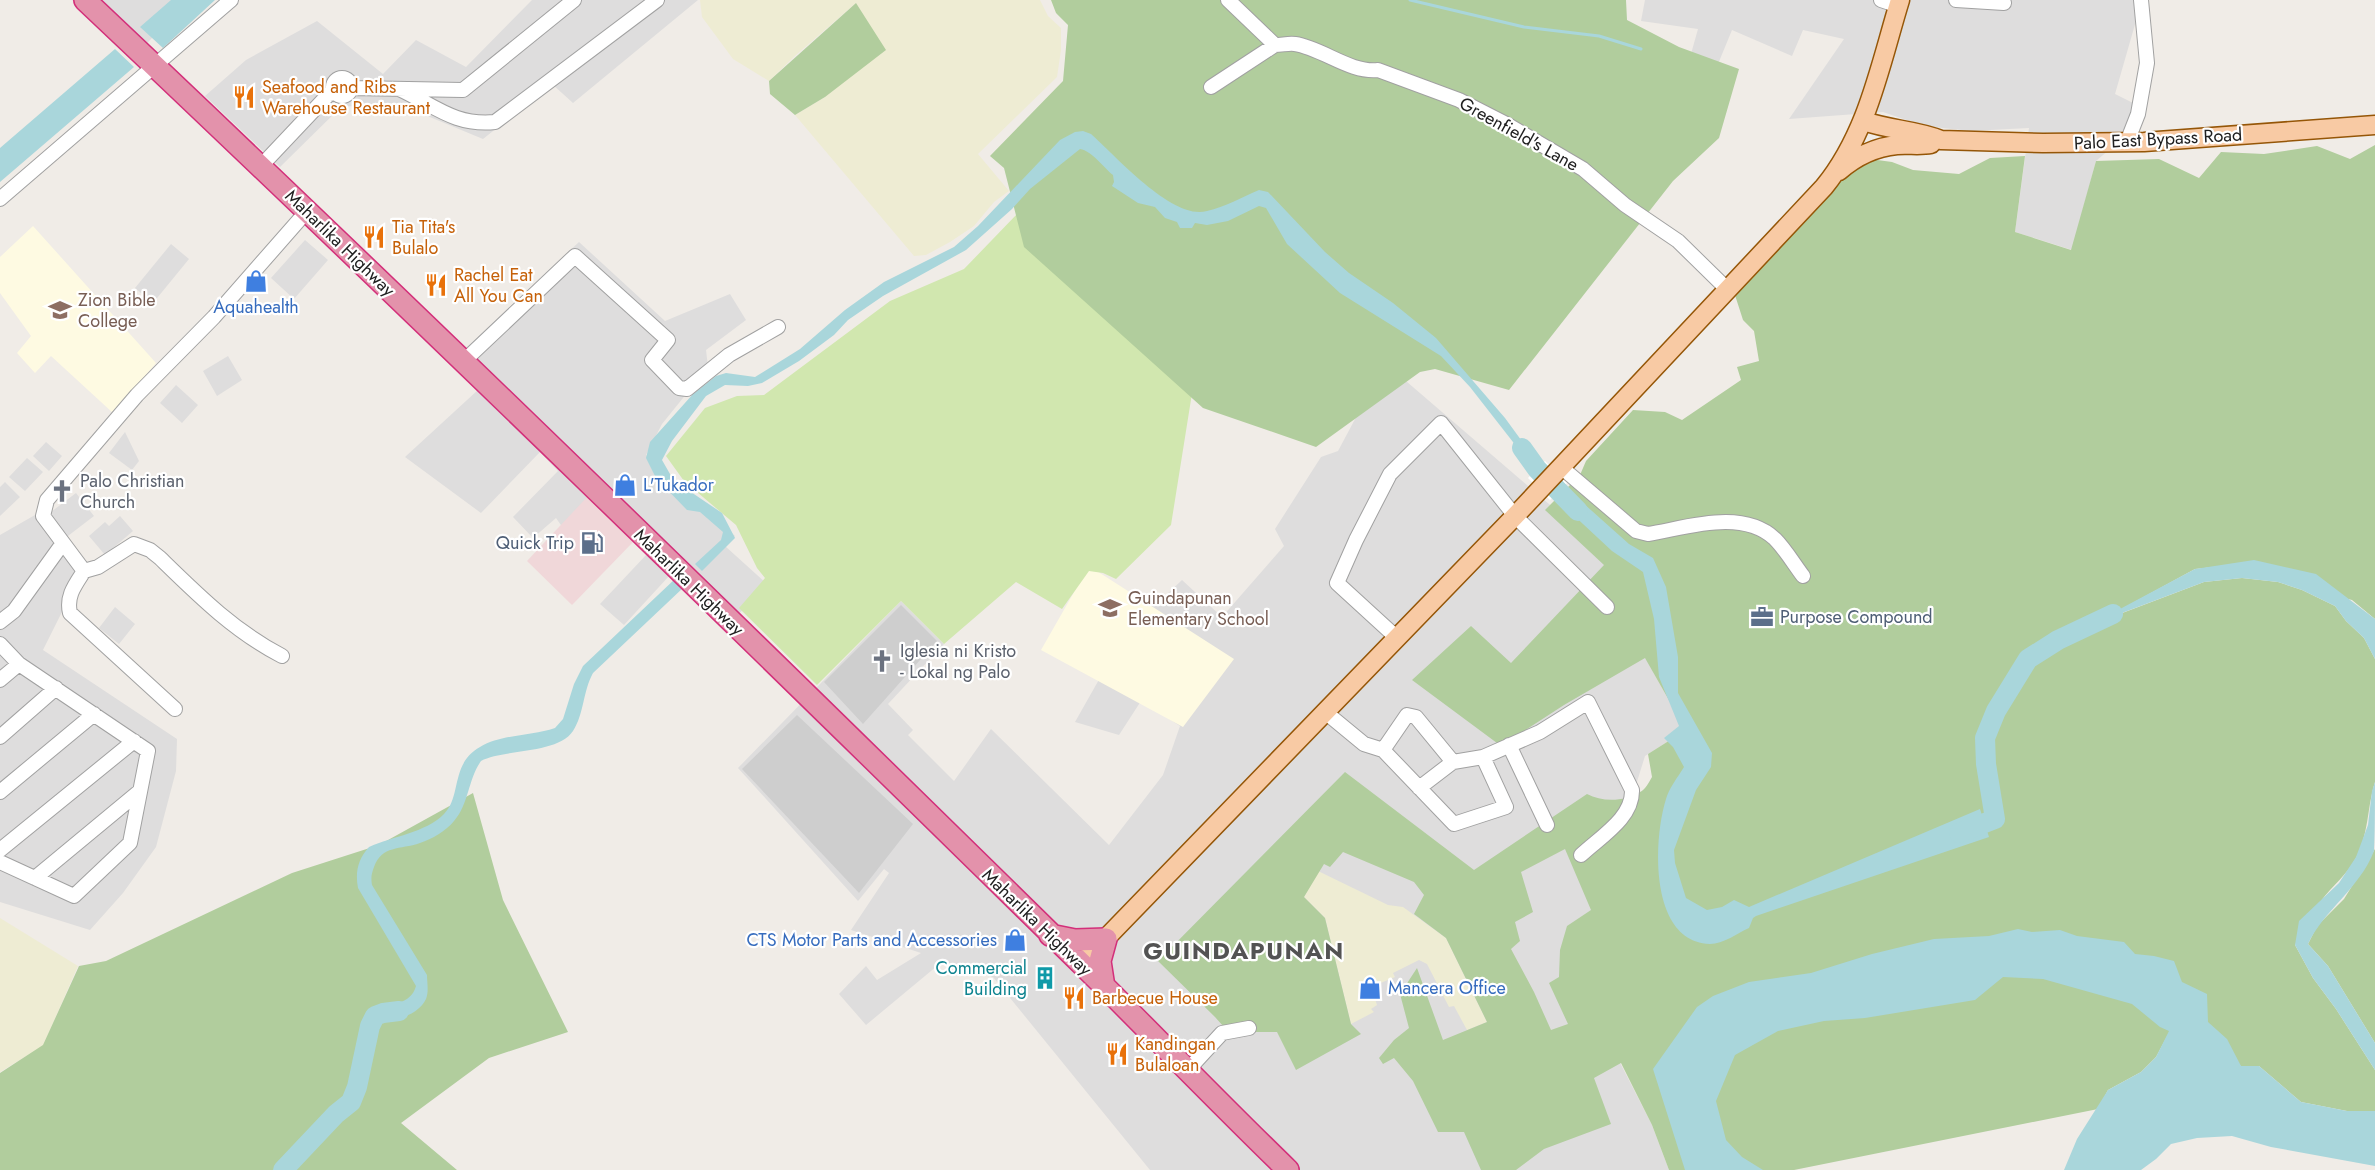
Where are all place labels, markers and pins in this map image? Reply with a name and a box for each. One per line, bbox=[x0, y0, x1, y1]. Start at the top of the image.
place label: Seafood and Ribs Warehouse Restaurant bbox=[262, 74, 431, 121]
restaurant icon: Seafood and Ribs Warehouse Restaurant bbox=[231, 84, 257, 110]
place label: Tia Tita's Bulalo bbox=[392, 214, 455, 261]
restaurant icon: Tia Tita's Bulalo bbox=[361, 224, 387, 250]
place label: Rachel Eat All You Can bbox=[454, 262, 543, 309]
shop icon: Aquahealth bbox=[243, 268, 269, 294]
restaurant icon: Rachel Eat All You Can bbox=[423, 272, 449, 298]
place label: Zion Bible College bbox=[78, 287, 156, 334]
place label: Aquahealth bbox=[213, 294, 299, 320]
school or university icon: Zion Bible College bbox=[47, 297, 73, 323]
place label: Palo Christian Church bbox=[80, 468, 184, 515]
shop icon: L'Tukador bbox=[612, 472, 638, 498]
place label: L'Tukador bbox=[643, 472, 715, 498]
church icon: Palo Christian Church bbox=[49, 478, 75, 504]
place label: Quick Trip bbox=[496, 530, 574, 556]
fuel station icon: Quick Trip bbox=[579, 530, 605, 556]
place label: Guindapunan Elementary School bbox=[1128, 585, 1269, 632]
school or university icon: Guindapunan Elementary School bbox=[1097, 595, 1123, 621]
office icon: Purpose Compound bbox=[1749, 604, 1775, 630]
place label: Purpose Compound bbox=[1780, 604, 1933, 630]
place label: Iglesia ni Kristo - Lokal ng Palo bbox=[900, 638, 1016, 685]
church icon: Iglesia ni Kristo - Lokal ng Palo bbox=[869, 648, 895, 674]
place label: CTS Motor Parts and Accessories bbox=[746, 927, 997, 953]
shop icon: CTS Motor Parts and Accessories bbox=[1002, 927, 1028, 953]
place label: Commercial Building bbox=[936, 955, 1027, 1002]
building icon: Commercial Building bbox=[1032, 965, 1058, 991]
shop icon: Mancera Office bbox=[1357, 975, 1383, 1001]
place label: Mancera Office bbox=[1388, 975, 1506, 1001]
restaurant icon: Barbecue House bbox=[1061, 985, 1087, 1011]
place label: Barbecue House bbox=[1092, 985, 1218, 1011]
place label: Kandingan Bulaloan bbox=[1135, 1031, 1216, 1078]
restaurant icon: Kandingan Bulaloan bbox=[1104, 1041, 1130, 1067]

